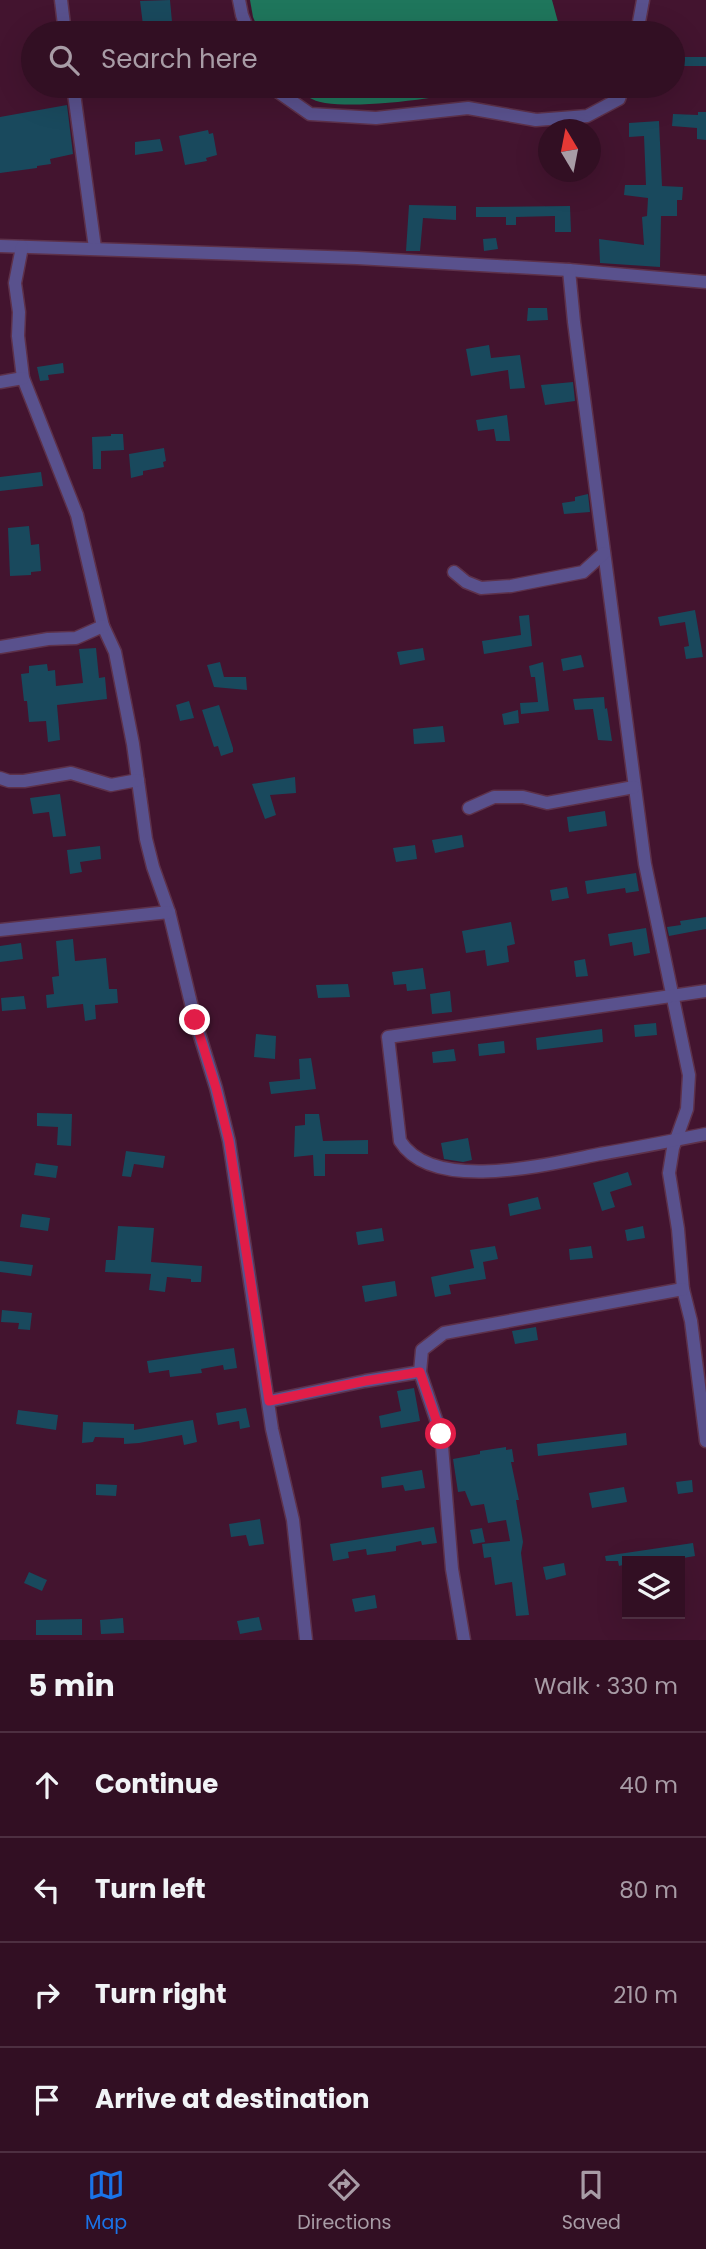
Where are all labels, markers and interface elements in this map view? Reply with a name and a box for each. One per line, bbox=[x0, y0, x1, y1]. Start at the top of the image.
search box bbox=[21, 21, 685, 98]
icon: search bbox=[45, 41, 83, 79]
text: Search here bbox=[101, 41, 258, 77]
north arrow bbox=[538, 119, 601, 182]
route end bbox=[179, 1004, 210, 1035]
route start bbox=[425, 1418, 456, 1449]
map controls bbox=[622, 1556, 685, 1619]
button: layers bbox=[622, 1556, 685, 1619]
text: 5 min bbox=[28, 1664, 115, 1707]
text: Walk · 330 m bbox=[534, 1670, 678, 1702]
icon: ahead bbox=[28, 1766, 66, 1804]
text: Continue bbox=[95, 1766, 218, 1802]
text: 40 m bbox=[619, 1769, 678, 1801]
icon: left bbox=[28, 1871, 66, 1909]
text: Turn left bbox=[95, 1871, 206, 1907]
text: 80 m bbox=[619, 1874, 678, 1906]
icon: right bbox=[28, 1976, 66, 2014]
text: Turn right bbox=[95, 1976, 227, 2012]
text: 210 m bbox=[613, 1979, 678, 2011]
icon: arrive bbox=[28, 2081, 66, 2119]
text: Arrive at destination bbox=[95, 2081, 370, 2117]
tab: Map bbox=[85, 2166, 127, 2237]
tab: Directions bbox=[297, 2166, 392, 2237]
tab: Saved bbox=[562, 2166, 621, 2237]

